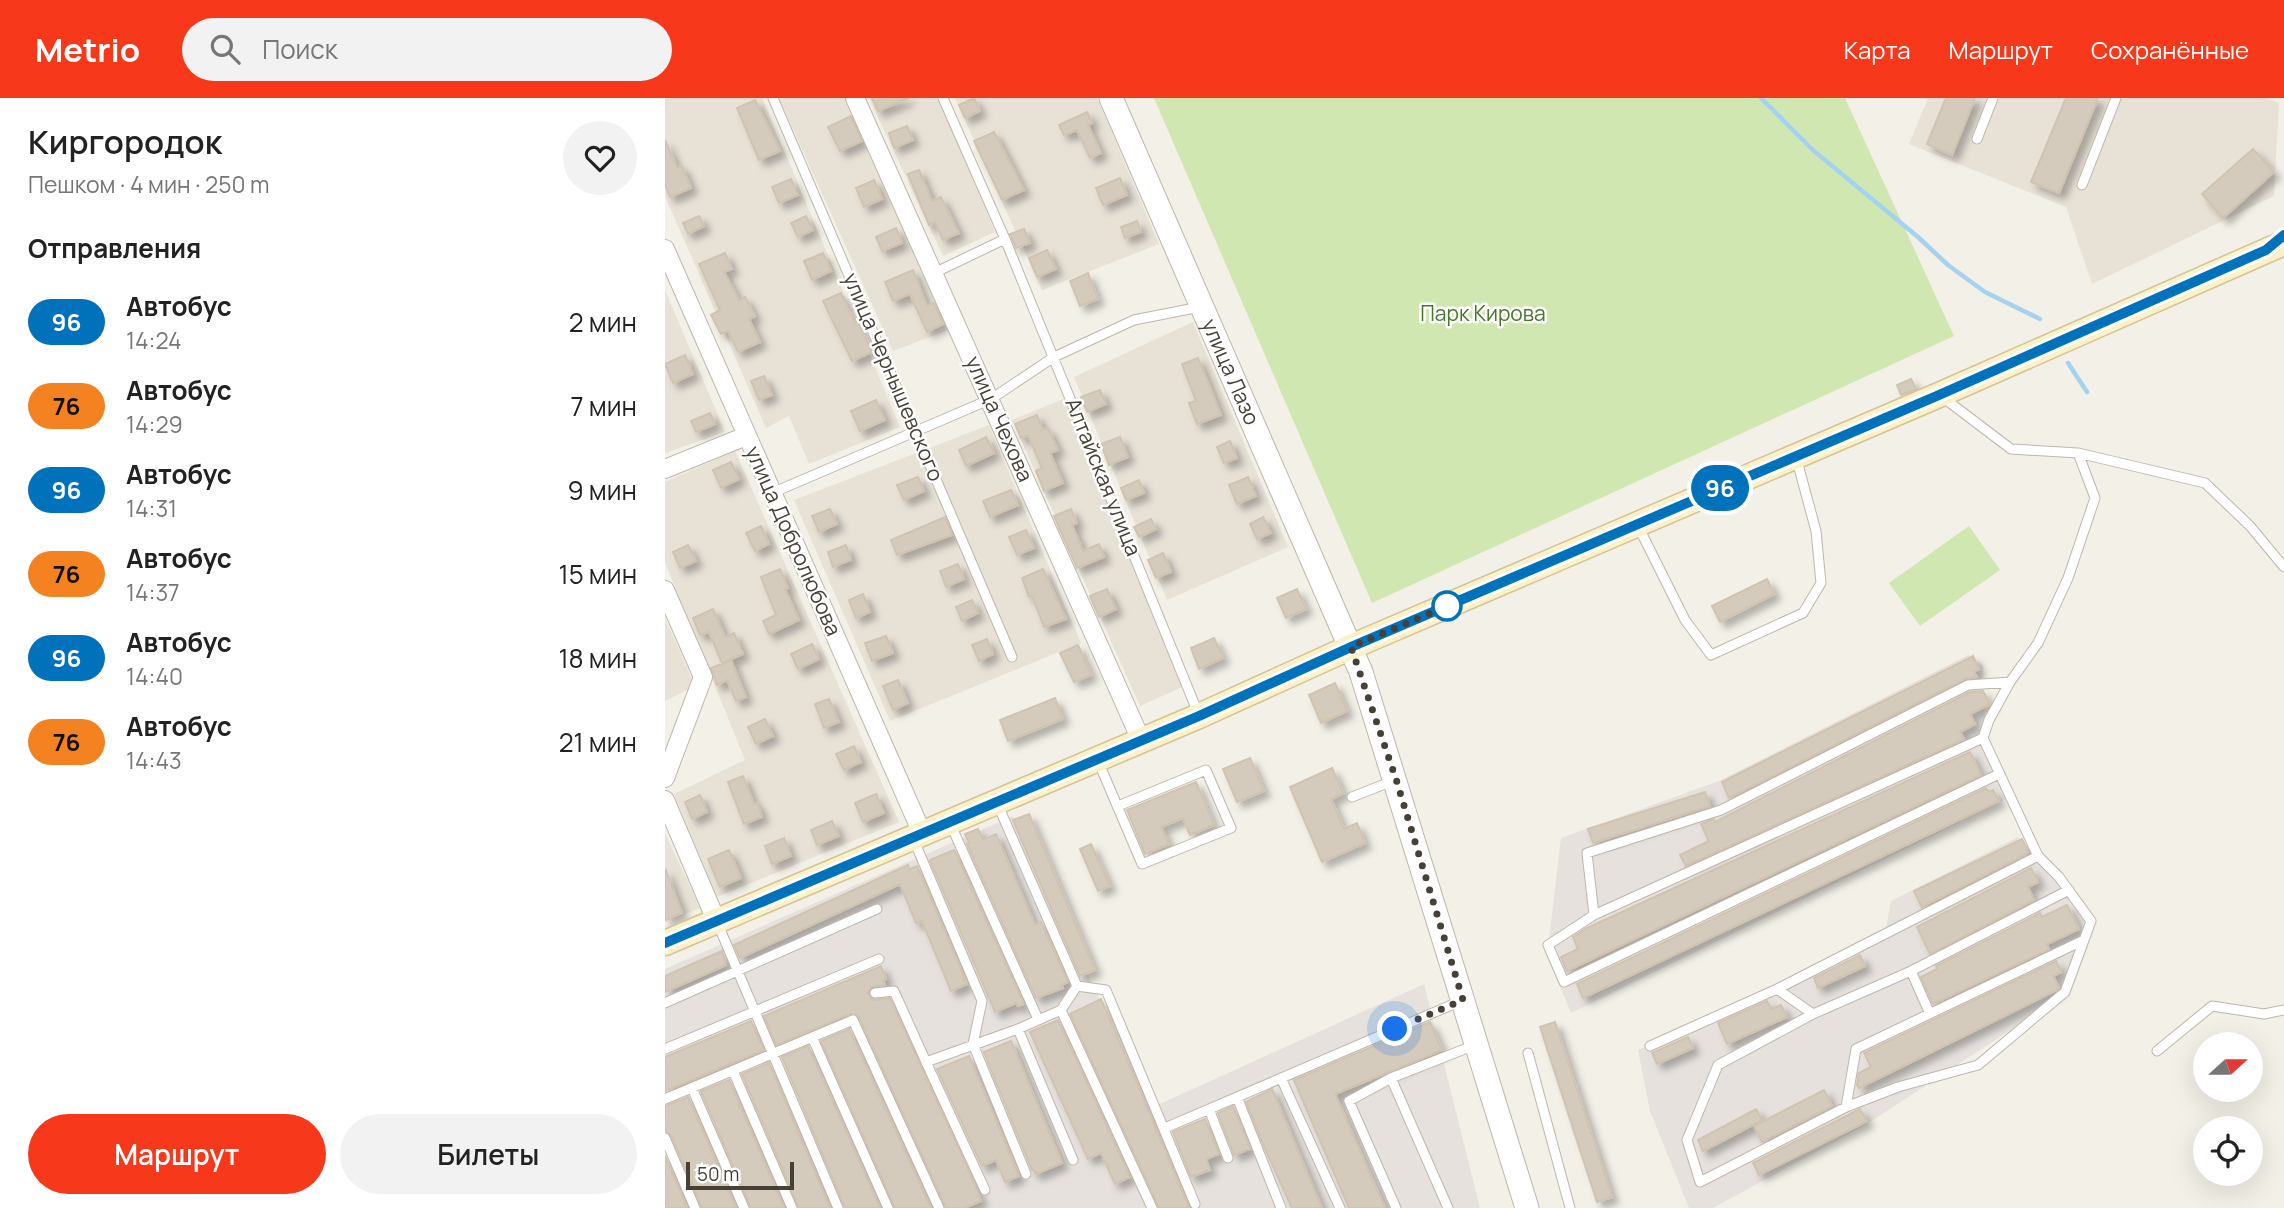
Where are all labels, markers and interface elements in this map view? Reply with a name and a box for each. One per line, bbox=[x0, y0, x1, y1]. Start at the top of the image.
search box bbox=[182, 18, 672, 81]
text: Metrio bbox=[35, 27, 140, 72]
icon: search bbox=[206, 30, 244, 68]
text: Поиск bbox=[262, 31, 338, 67]
text: Карта bbox=[1844, 33, 1911, 66]
text: Маршрут bbox=[1949, 33, 2053, 66]
text: Сохранённые bbox=[2091, 33, 2249, 66]
text: Киргородок bbox=[28, 119, 222, 164]
button: heart bbox=[563, 121, 637, 195]
text: Пешком · 4 мин · 250 m bbox=[28, 168, 270, 200]
text: Отправления bbox=[28, 230, 201, 266]
street label: улица Чернышевского bbox=[837, 268, 951, 485]
text: Автобус bbox=[126, 288, 232, 324]
park label: Парк Кирова bbox=[1420, 299, 1546, 327]
text: 2 мин bbox=[569, 304, 637, 340]
text: 96 bbox=[52, 305, 81, 338]
street label: улица Лазо bbox=[1196, 314, 1267, 429]
text: 14:24 bbox=[126, 324, 182, 356]
street label: улица Чехова bbox=[960, 351, 1040, 486]
text: Автобус bbox=[126, 372, 232, 408]
text: 7 мин bbox=[571, 388, 637, 424]
text: 76 bbox=[53, 389, 80, 422]
street label: Алтайская улица bbox=[1059, 393, 1148, 560]
text: 14:29 bbox=[126, 408, 183, 440]
street label: улица Добролюбова bbox=[739, 441, 848, 640]
text: Автобус bbox=[126, 456, 232, 492]
line badge: 96 bbox=[1689, 465, 1751, 511]
text: 96 bbox=[1705, 471, 1735, 504]
text: 9 мин bbox=[568, 472, 637, 508]
text: 96 bbox=[52, 473, 81, 506]
text: 14:31 bbox=[126, 492, 177, 524]
text: Автобус bbox=[126, 540, 232, 576]
text: 15 мин bbox=[559, 556, 637, 592]
text: 76 bbox=[53, 557, 80, 590]
text: 14:37 bbox=[126, 576, 180, 608]
unlabelled marker bbox=[1432, 591, 1462, 621]
text: Автобус bbox=[126, 624, 232, 660]
text: 18 мин bbox=[558, 640, 637, 676]
text: 96 bbox=[52, 641, 81, 674]
text: 14:40 bbox=[126, 660, 183, 692]
text: Автобус bbox=[126, 708, 232, 744]
text: 21 мин bbox=[559, 724, 637, 760]
text: 76 bbox=[53, 725, 80, 758]
text: 14:43 bbox=[126, 744, 182, 776]
your location bbox=[1377, 1011, 1412, 1046]
north arrow bbox=[2193, 1032, 2263, 1102]
map controls bbox=[2193, 1032, 2263, 1186]
button: Маршрут bbox=[28, 1114, 326, 1194]
button: Билеты bbox=[340, 1114, 637, 1194]
button: locate bbox=[2193, 1116, 2263, 1186]
scale bar bbox=[686, 1159, 795, 1191]
text: 50 m bbox=[697, 1161, 739, 1187]

